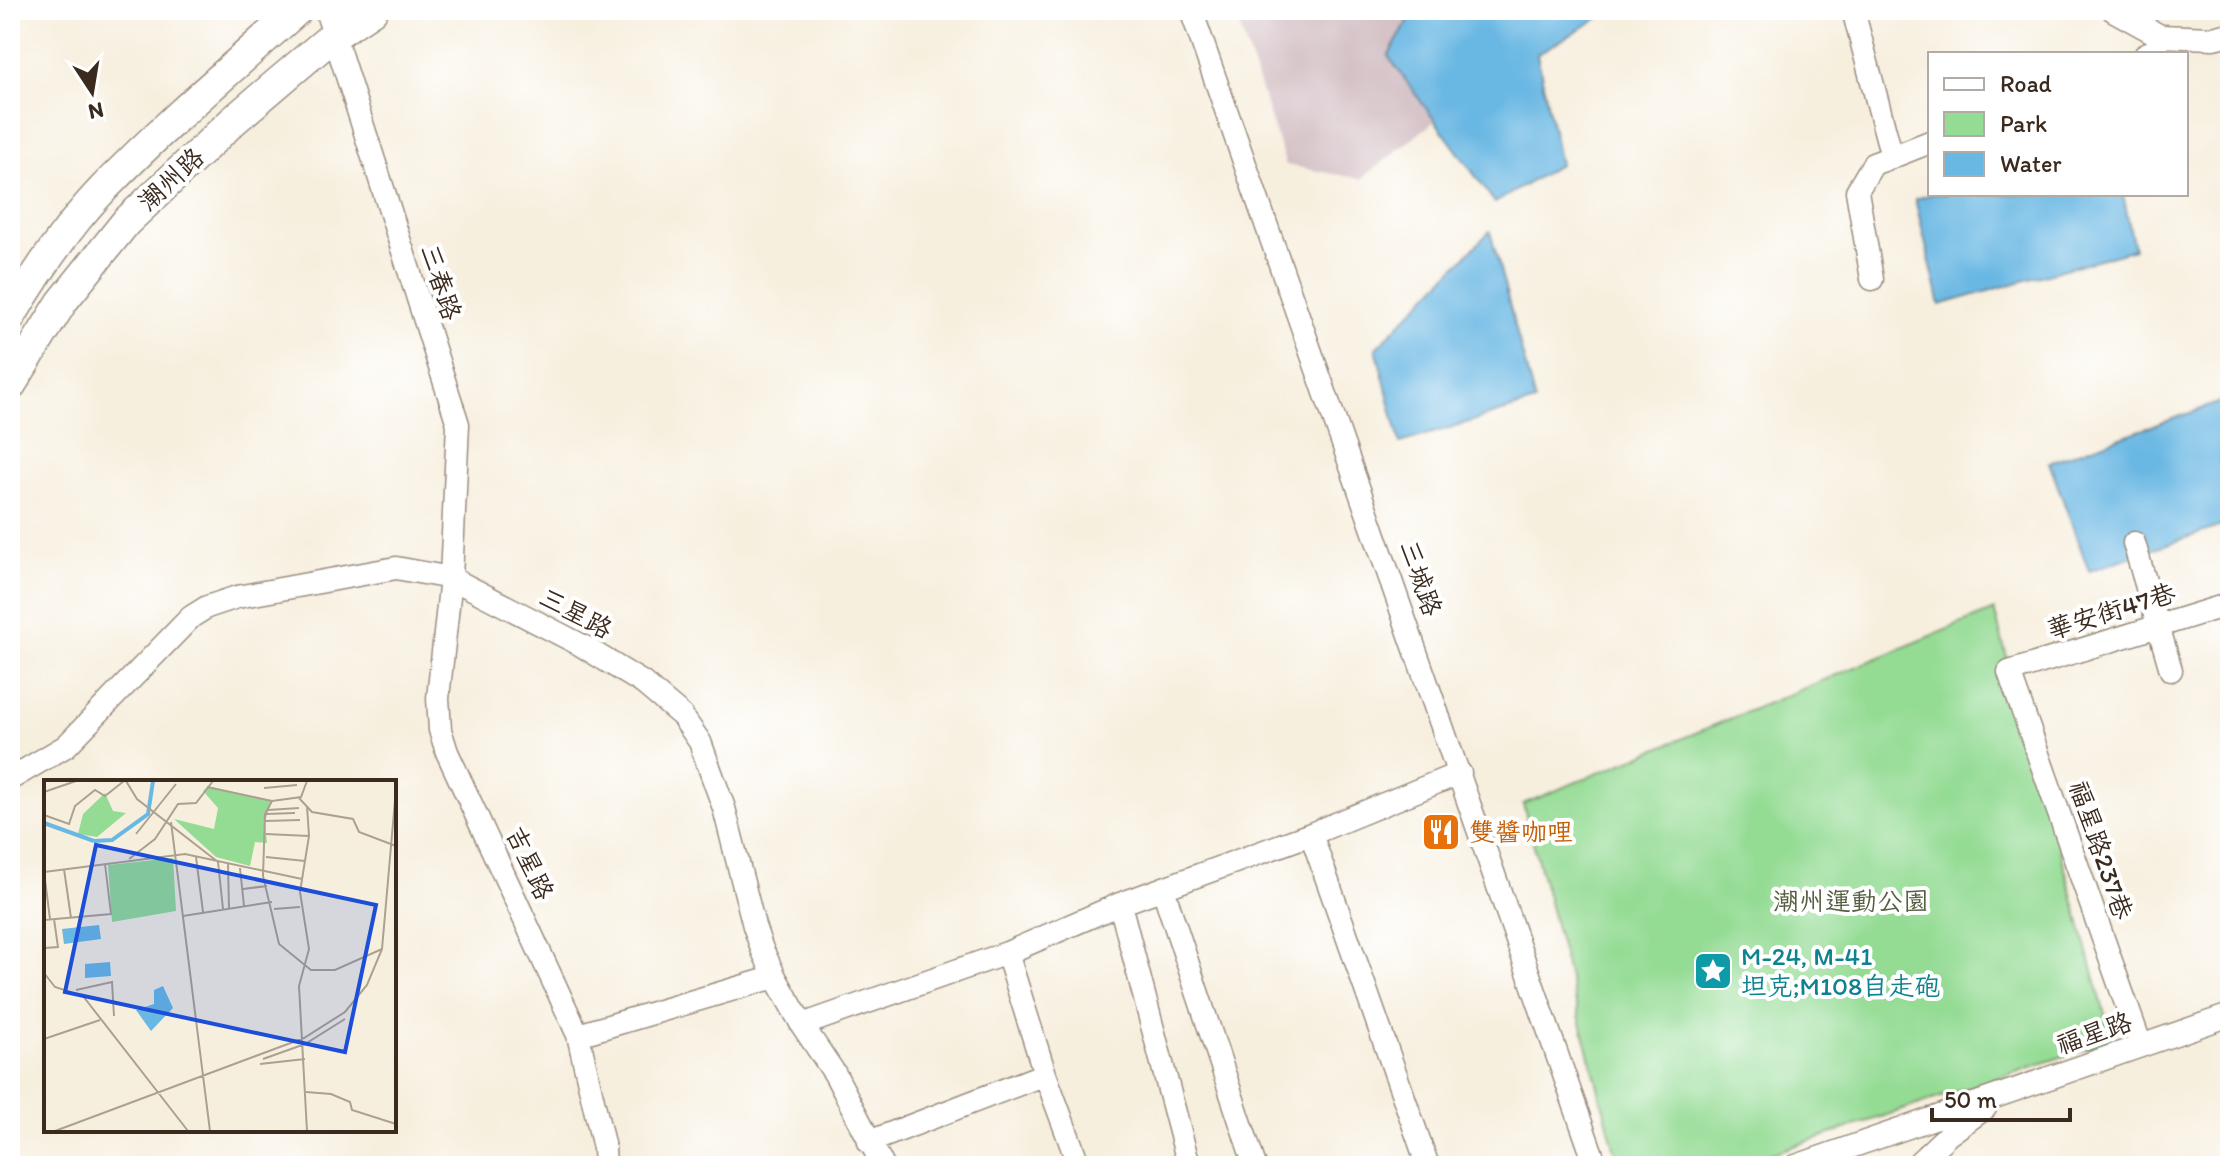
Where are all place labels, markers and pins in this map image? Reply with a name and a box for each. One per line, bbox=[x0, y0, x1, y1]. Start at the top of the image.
restaurant icon: 雙醬咖哩 bbox=[1420, 811, 1462, 853]
place label: 雙醬咖哩 bbox=[1469, 816, 1573, 848]
place label: M-24, M-41 坦克;M108自走砲 bbox=[1741, 940, 1940, 1002]
place icon: M-24, M-41 坦克;M108自走砲 bbox=[1692, 950, 1734, 992]

